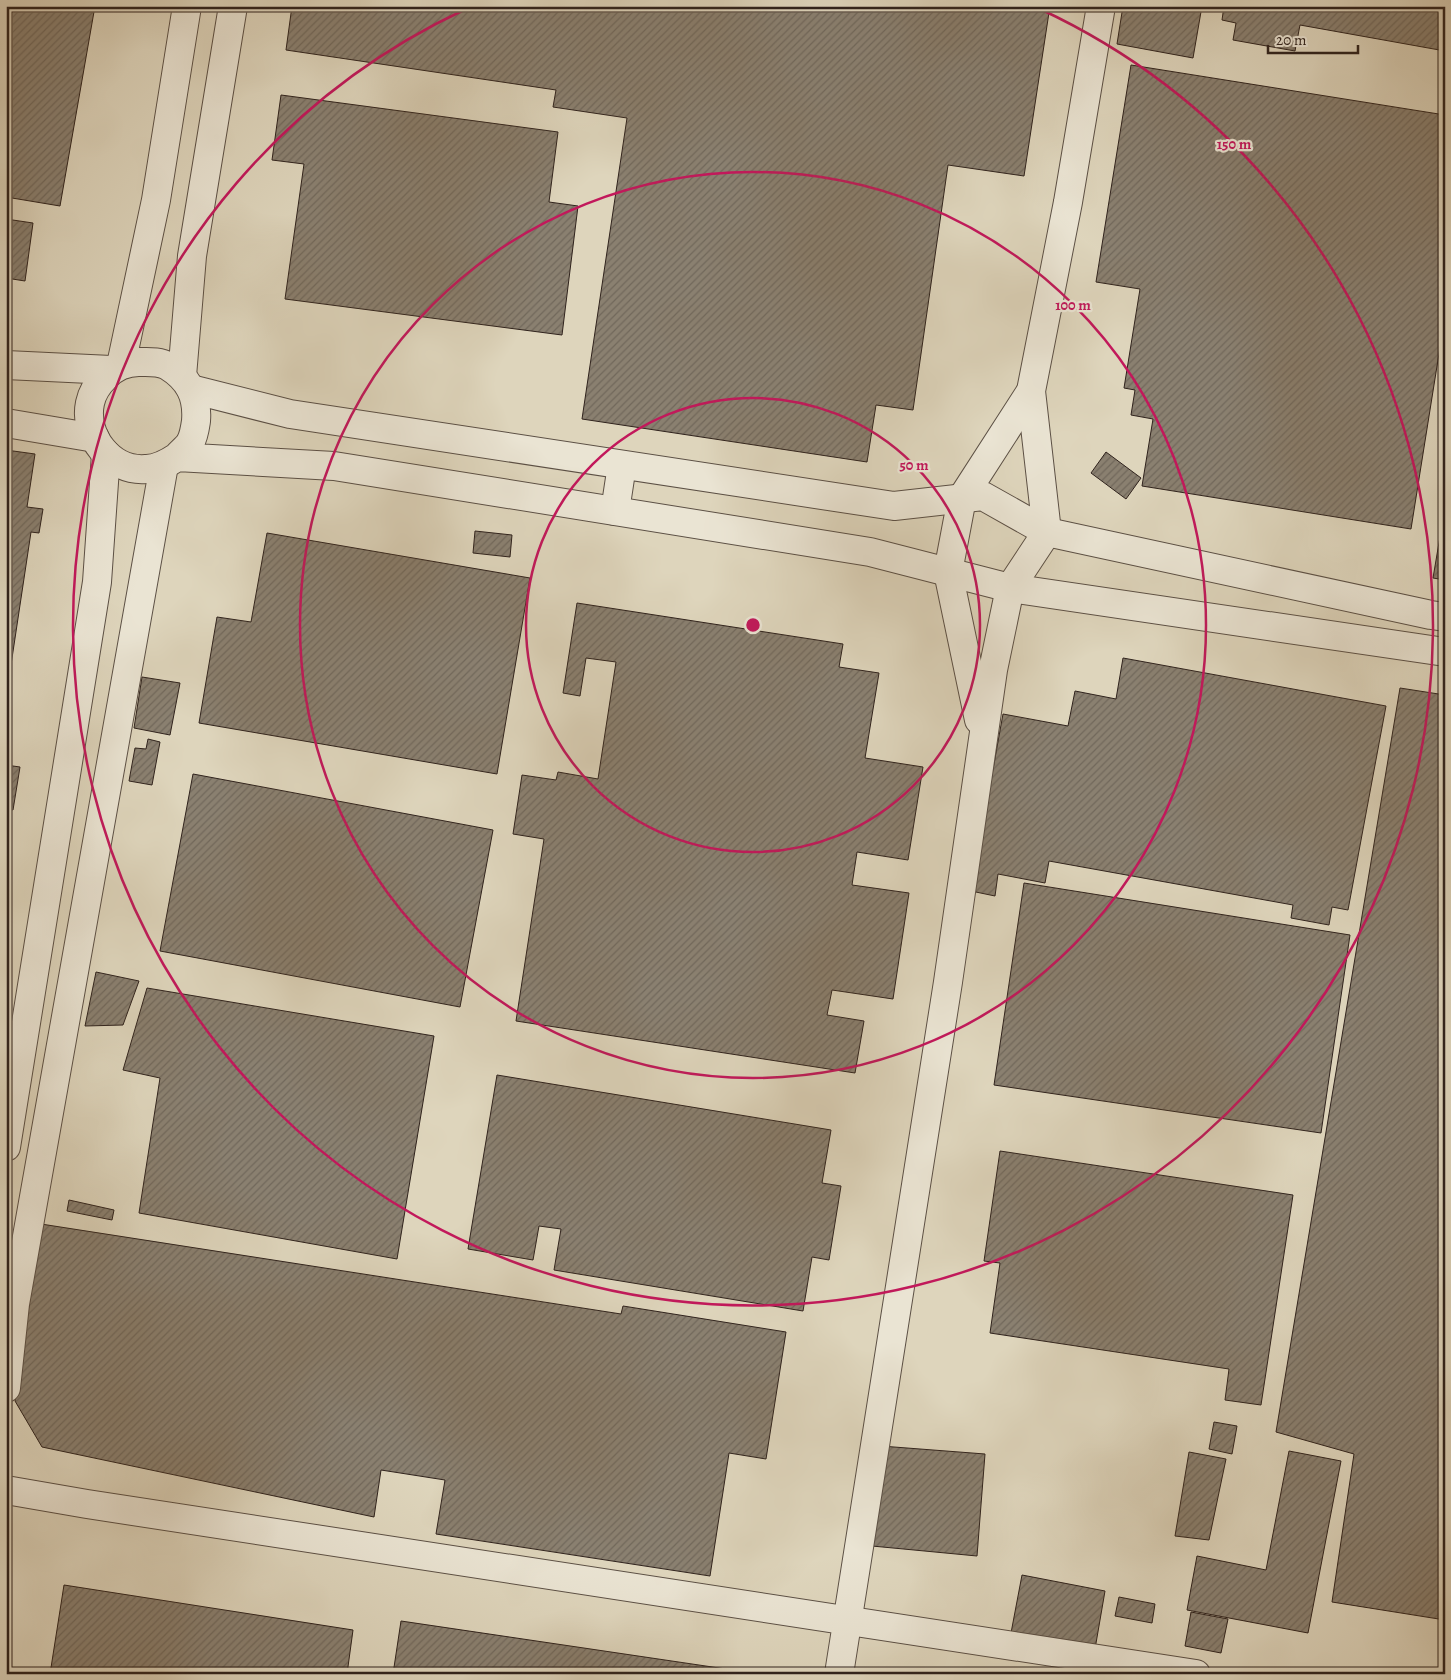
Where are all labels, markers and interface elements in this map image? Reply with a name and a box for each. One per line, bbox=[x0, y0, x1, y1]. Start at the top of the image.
scale bar bbox=[1268, 22, 1358, 54]
text: 20 m bbox=[1276, 30, 1307, 50]
text: 150 m bbox=[1217, 134, 1252, 154]
text: 100 m bbox=[1055, 295, 1091, 315]
text: 50 m bbox=[899, 455, 929, 475]
centre of rings bbox=[744, 616, 762, 634]

